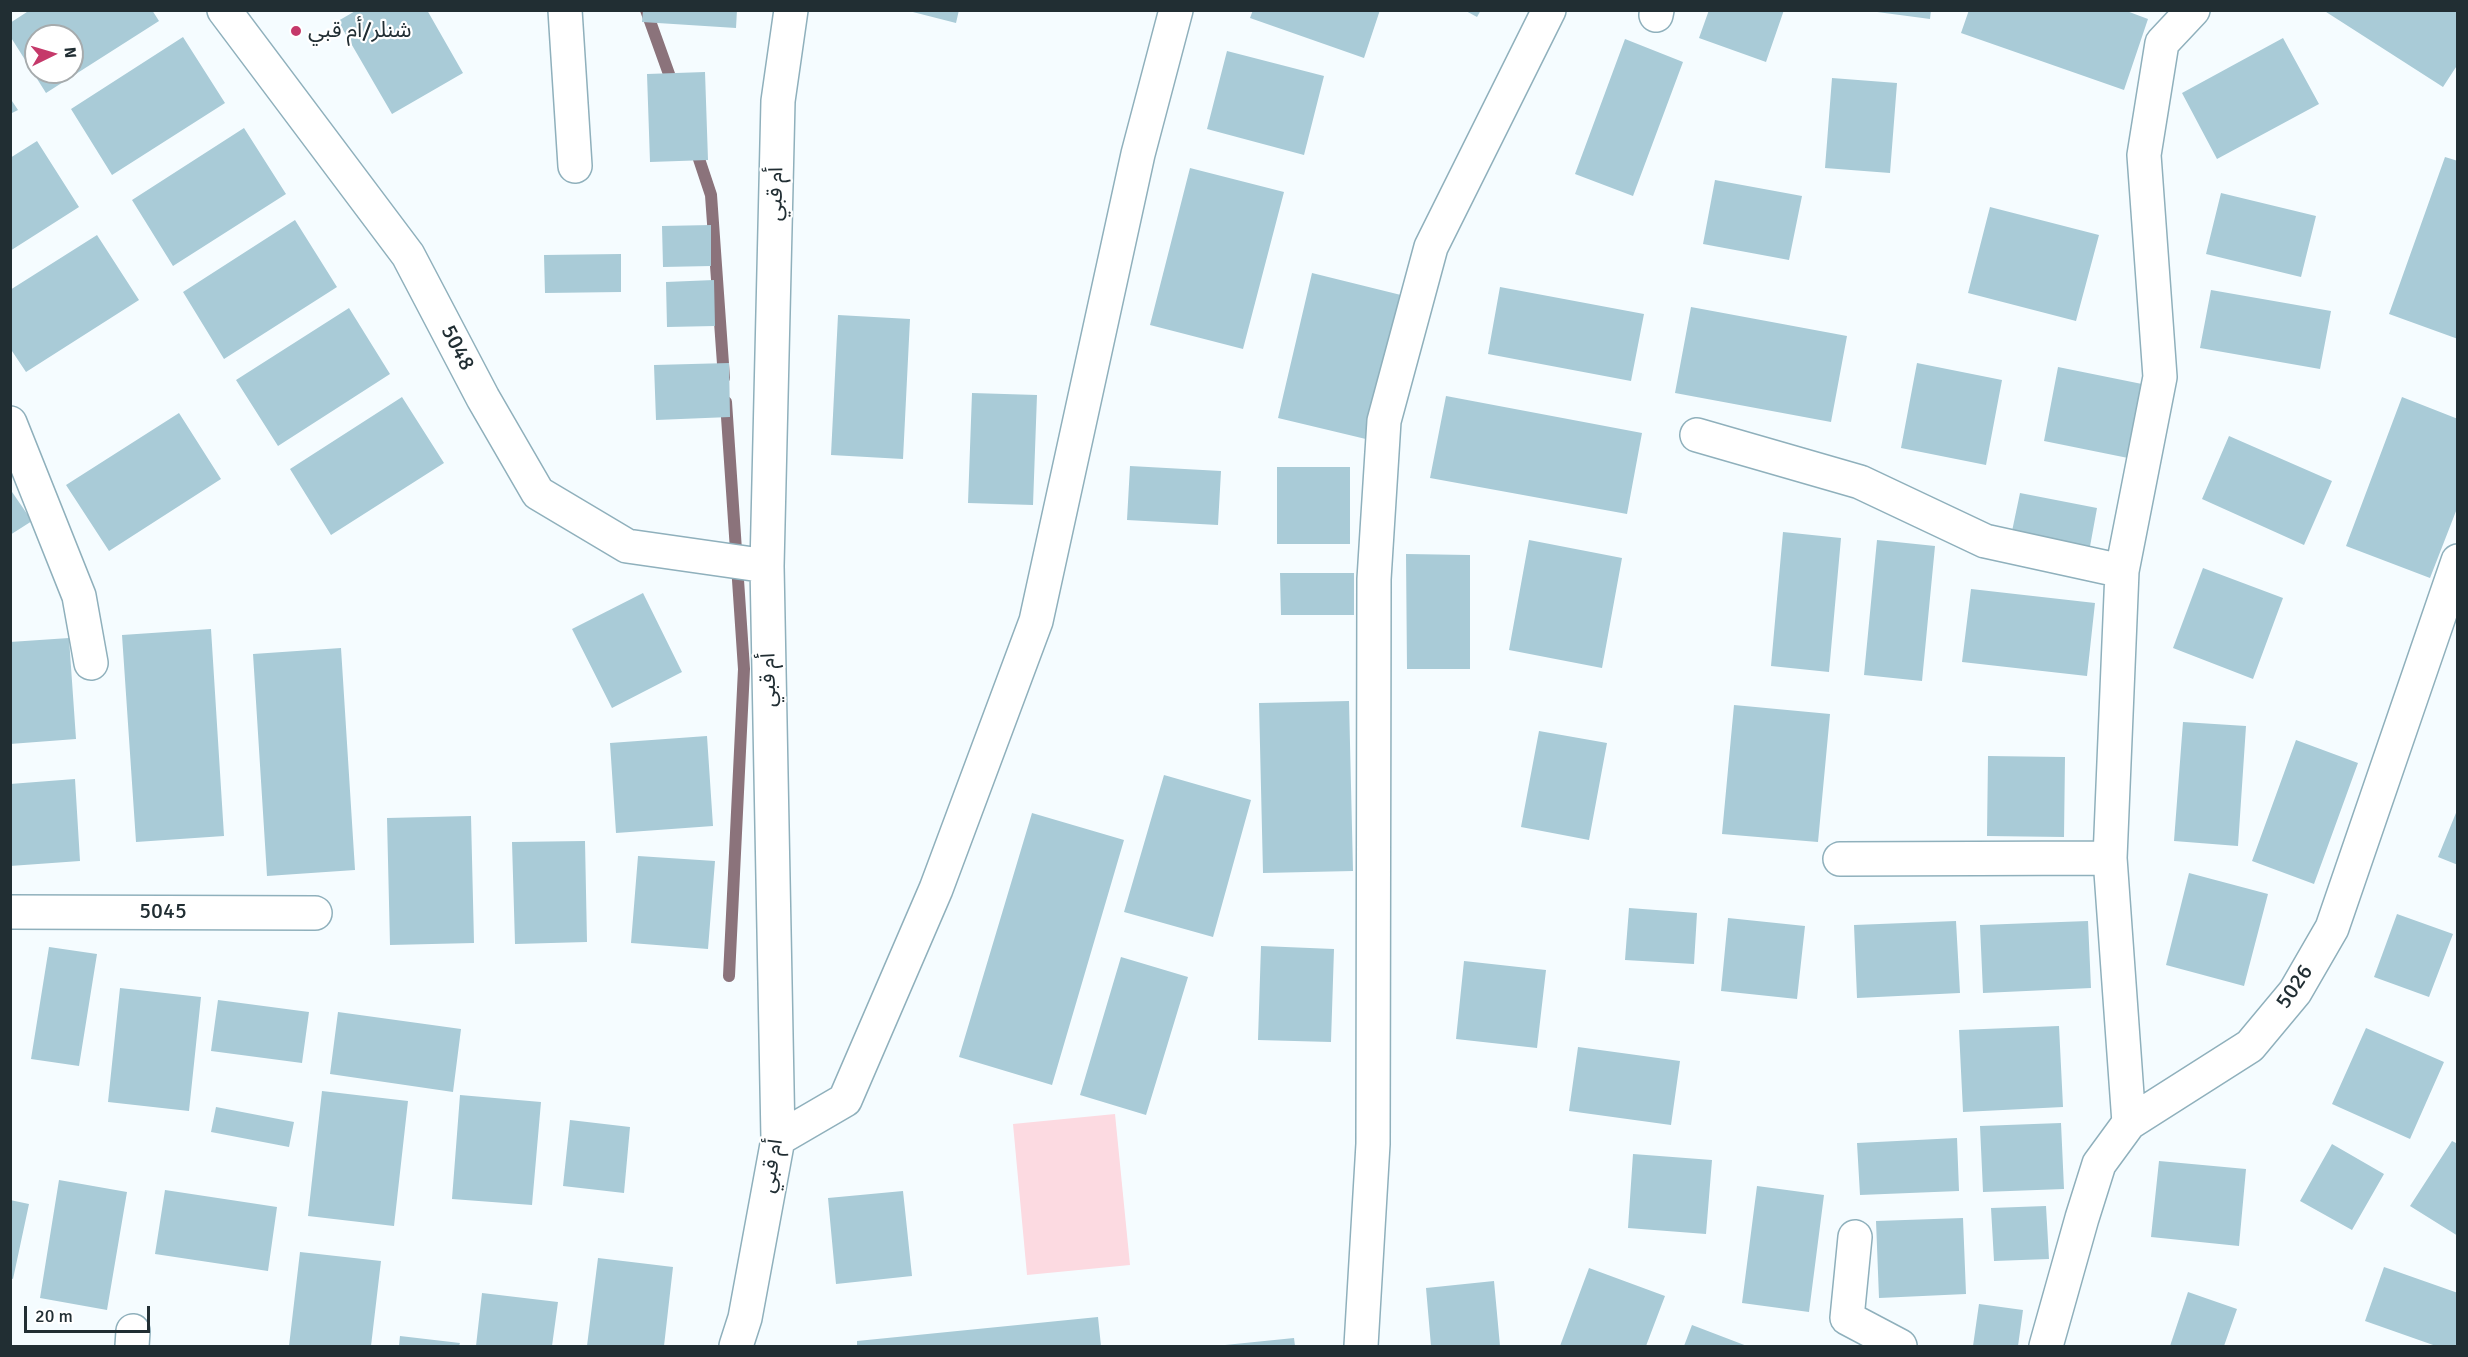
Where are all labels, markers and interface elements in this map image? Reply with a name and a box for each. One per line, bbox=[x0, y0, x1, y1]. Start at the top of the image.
place label: شنلر/أم قبي bbox=[308, 18, 412, 44]
north arrow bbox=[24, 24, 84, 84]
marker: شنلر/أم قبي bbox=[289, 24, 303, 38]
text: N bbox=[59, 46, 80, 59]
street label: أم قبي bbox=[762, 167, 790, 221]
street label: 5048 bbox=[434, 321, 480, 375]
street label: أم قبي bbox=[755, 653, 783, 707]
street label: 5045 bbox=[139, 899, 187, 925]
street label: 5026 bbox=[2271, 960, 2319, 1014]
street label: أم قبي bbox=[755, 1137, 789, 1195]
scale bar bbox=[27, 1294, 153, 1332]
text: 20 m bbox=[35, 1305, 73, 1327]

